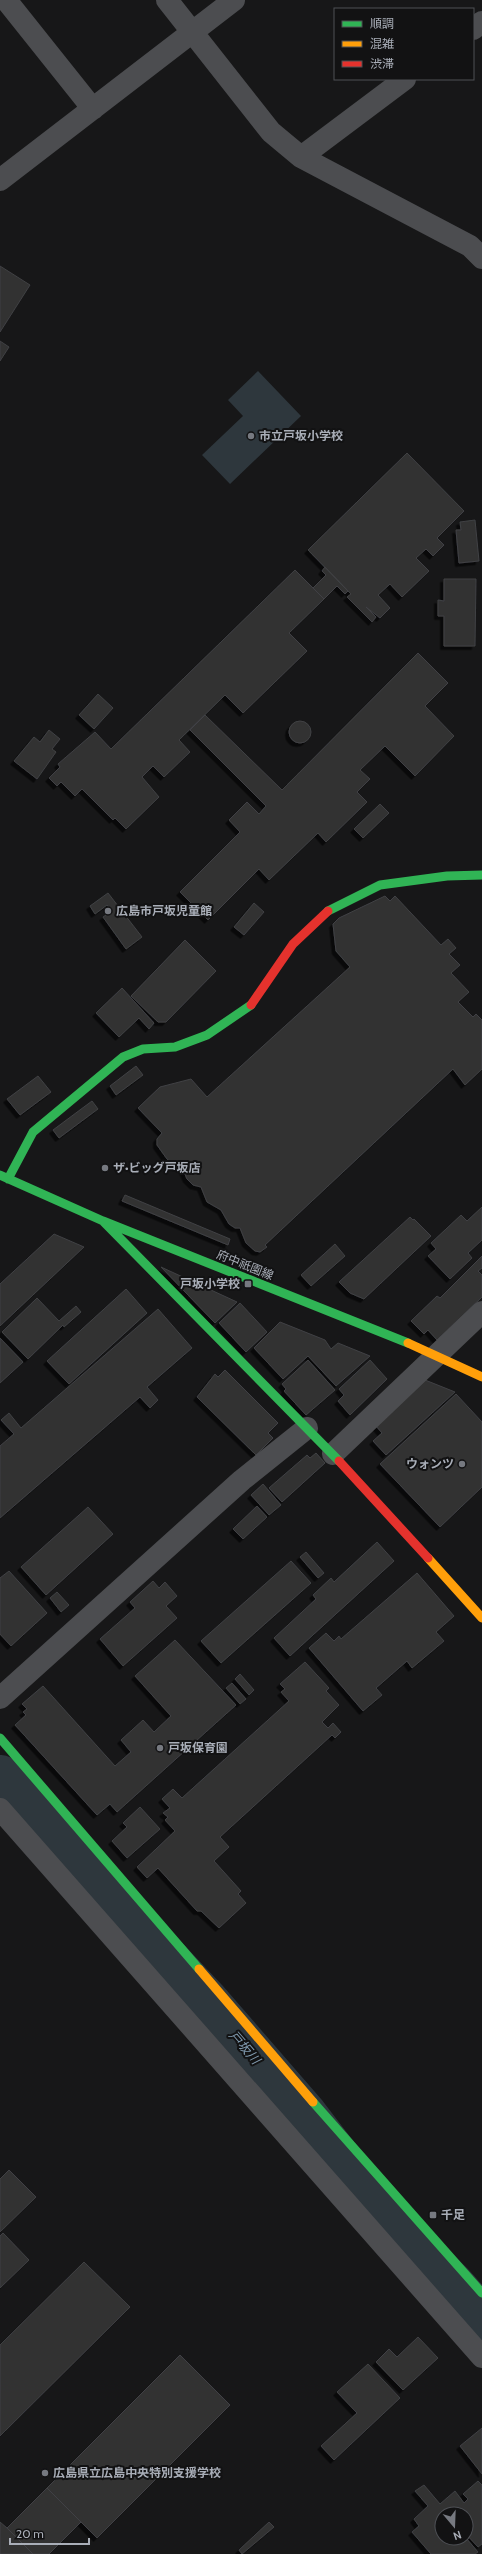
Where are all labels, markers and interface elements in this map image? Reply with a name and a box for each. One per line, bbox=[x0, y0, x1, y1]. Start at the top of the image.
legend bbox=[334, 8, 474, 80]
text: 順調 bbox=[370, 16, 394, 31]
text: 混雑 bbox=[370, 36, 394, 51]
text: 渋滞 bbox=[370, 56, 394, 71]
place label: 市立戸坂小学校 bbox=[259, 428, 343, 443]
marker: 市立戸坂小学校 bbox=[246, 431, 256, 441]
place label: 広島市戸坂児童館 bbox=[116, 903, 212, 918]
marker: 広島市戸坂児童館 bbox=[103, 906, 113, 916]
place label: ザ•ビッグ戸坂店 bbox=[113, 1160, 201, 1175]
marker: ザ•ビッグ戸坂店 bbox=[100, 1163, 110, 1173]
street label: 府中祇園線 bbox=[215, 1246, 276, 1283]
place label: 戸坂小学校 bbox=[180, 1276, 240, 1291]
marker: 戸坂小学校 bbox=[243, 1279, 253, 1289]
place label: ウォンツ bbox=[406, 1456, 454, 1471]
marker: ウォンツ bbox=[457, 1459, 467, 1469]
place label: 戸坂保育園 bbox=[168, 1740, 228, 1755]
marker: 戸坂保育園 bbox=[155, 1743, 165, 1753]
water label: 戸坂川 bbox=[226, 2027, 265, 2068]
place label: 千足 bbox=[441, 2207, 465, 2222]
marker: 千足 bbox=[428, 2210, 438, 2220]
place label: 広島県立広島中央特別支援学校 bbox=[53, 2465, 221, 2480]
marker: 広島県立広島中央特別支援学校 bbox=[40, 2468, 50, 2478]
north arrow bbox=[434, 2506, 474, 2546]
scale bar bbox=[10, 2520, 89, 2546]
text: 20 m bbox=[16, 2526, 44, 2541]
text: N bbox=[451, 2528, 463, 2543]

